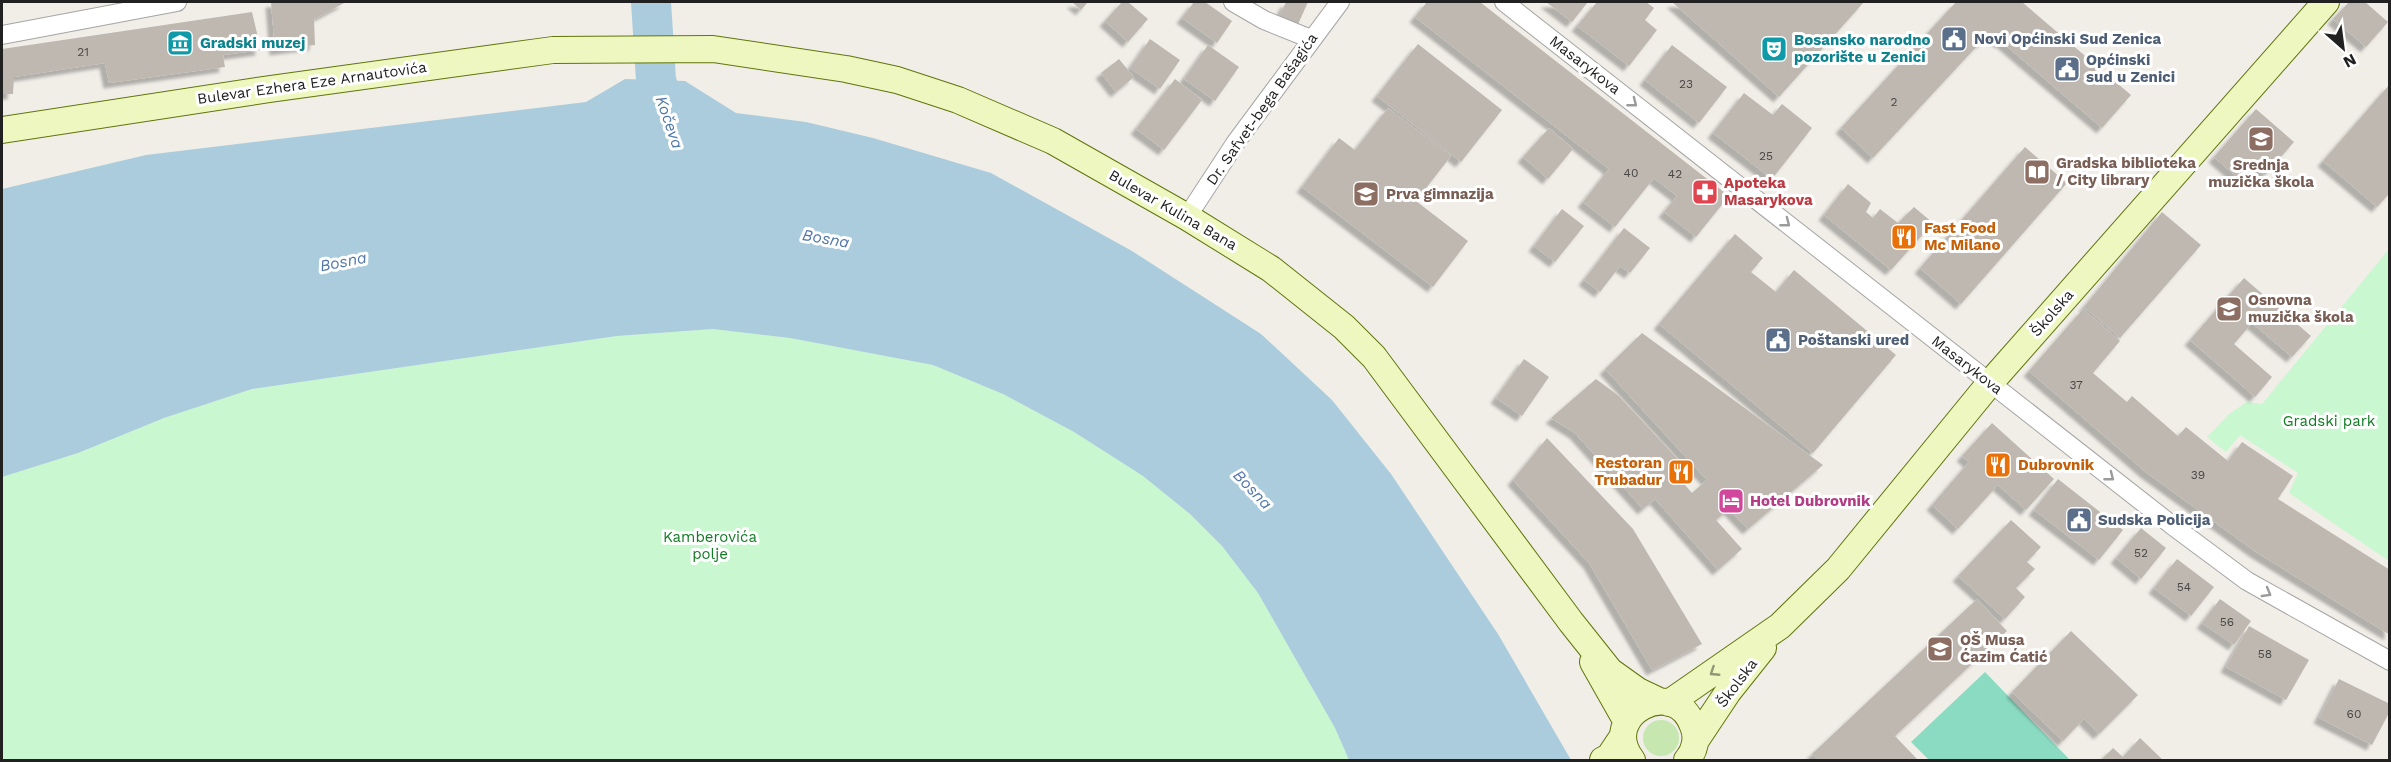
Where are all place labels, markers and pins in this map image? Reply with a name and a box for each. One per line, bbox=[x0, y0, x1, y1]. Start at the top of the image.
public building icon: Novi Općinski Sud Zenica bbox=[1939, 24, 1969, 54]
museum icon: Gradski muzej bbox=[165, 28, 195, 58]
place label: Novi Općinski Sud Zenica bbox=[1974, 30, 2161, 48]
place label: Bosansko narodno pozorište u Zenici bbox=[1794, 31, 1930, 66]
place label: Gradski muzej bbox=[200, 34, 305, 52]
theatre icon: Bosansko narodno pozorište u Zenici bbox=[1759, 34, 1789, 64]
place label: Općinski sud u Zenici bbox=[2086, 51, 2175, 86]
public building icon: Općinski sud u Zenici bbox=[2052, 54, 2082, 84]
school or university icon: Srednja muzička škola bbox=[2246, 124, 2276, 154]
place label: Gradska biblioteka / City library bbox=[2056, 154, 2196, 189]
place label: Srednja muzička škola bbox=[2208, 156, 2314, 191]
library icon: Gradska biblioteka / City library bbox=[2022, 157, 2052, 187]
place label: Apoteka Masarykova bbox=[1724, 174, 1813, 209]
pharmacy icon: Apoteka Masarykova bbox=[1690, 177, 1720, 207]
school or university icon: Prva gimnazija bbox=[1351, 179, 1381, 209]
place label: Prva gimnazija bbox=[1386, 185, 1494, 203]
place label: Fast Food Mc Milano bbox=[1924, 219, 2000, 254]
restaurant icon: Fast Food Mc Milano bbox=[1889, 222, 1919, 252]
place label: Osnovna muzička škola bbox=[2248, 291, 2354, 326]
school or university icon: Osnovna muzička škola bbox=[2214, 294, 2244, 324]
public building icon: Poštanski ured bbox=[1763, 325, 1793, 355]
place label: Poštanski ured bbox=[1798, 331, 1909, 349]
restaurant icon: Dubrovnik bbox=[1983, 450, 2013, 480]
place label: Restoran Trubadur bbox=[1594, 454, 1663, 489]
place label: Dubrovnik bbox=[2018, 456, 2095, 474]
restaurant icon: Restoran Trubadur bbox=[1666, 457, 1696, 487]
hotel icon: Hotel Dubrovnik bbox=[1716, 486, 1746, 516]
place label: Hotel Dubrovnik bbox=[1750, 492, 1871, 510]
public building icon: Sudska Policija bbox=[2064, 505, 2094, 535]
place label: Sudska Policija bbox=[2098, 511, 2211, 529]
place label: OŠ Musa Ćazim Ćatić bbox=[1960, 631, 2048, 666]
school or university icon: OŠ Musa Ćazim Ćatić bbox=[1925, 634, 1955, 664]

